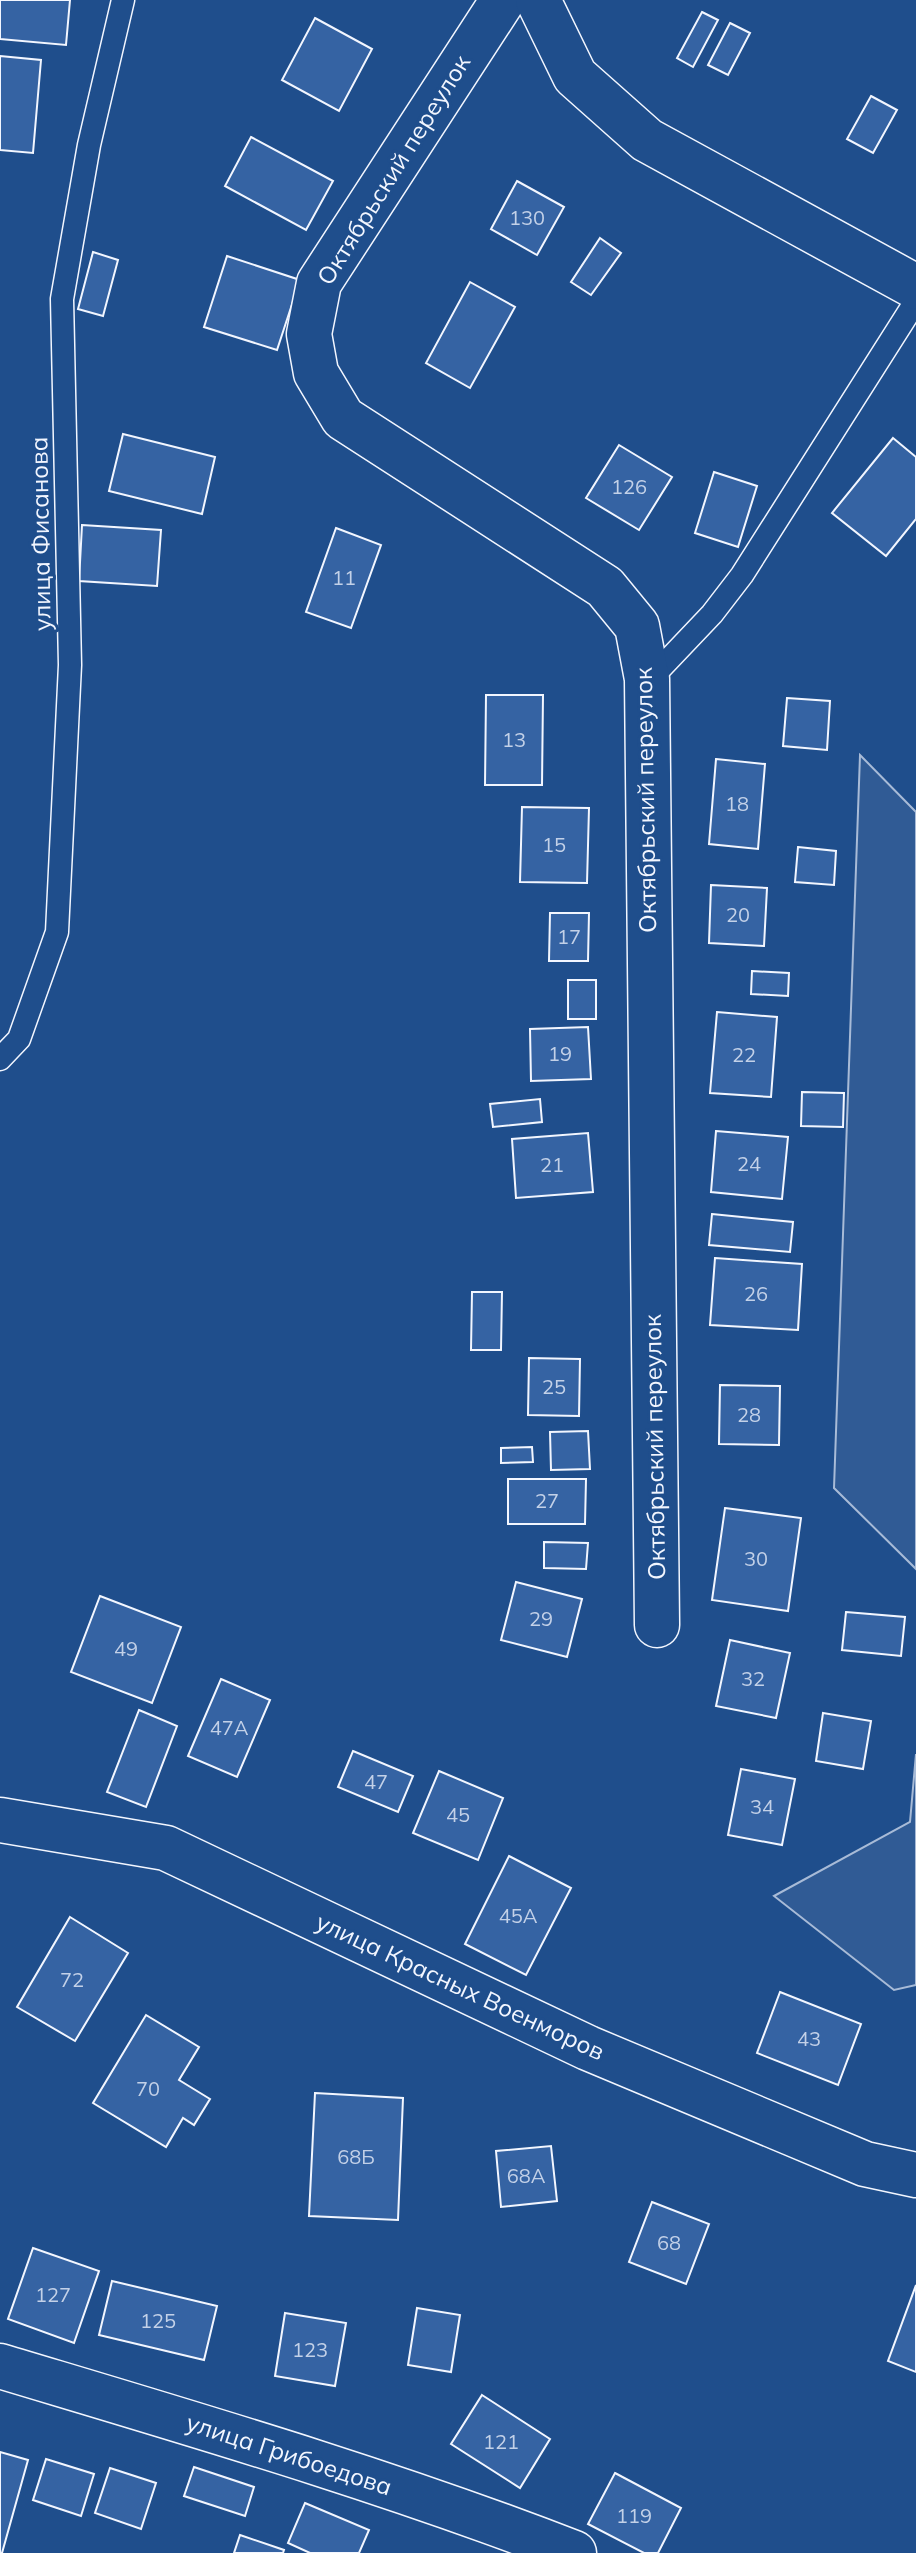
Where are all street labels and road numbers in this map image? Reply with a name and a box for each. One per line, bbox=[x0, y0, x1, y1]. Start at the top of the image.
street label: Октябрьский переулок bbox=[310, 49, 476, 290]
street label: улица Фисанова bbox=[23, 437, 57, 631]
street label: Октябрьский переулок bbox=[628, 667, 662, 933]
street label: Октябрьский переулок bbox=[637, 1314, 671, 1580]
street label: улица Красных Военморов bbox=[311, 1906, 609, 2066]
street label: улица Грибоедова bbox=[183, 2407, 396, 2501]

